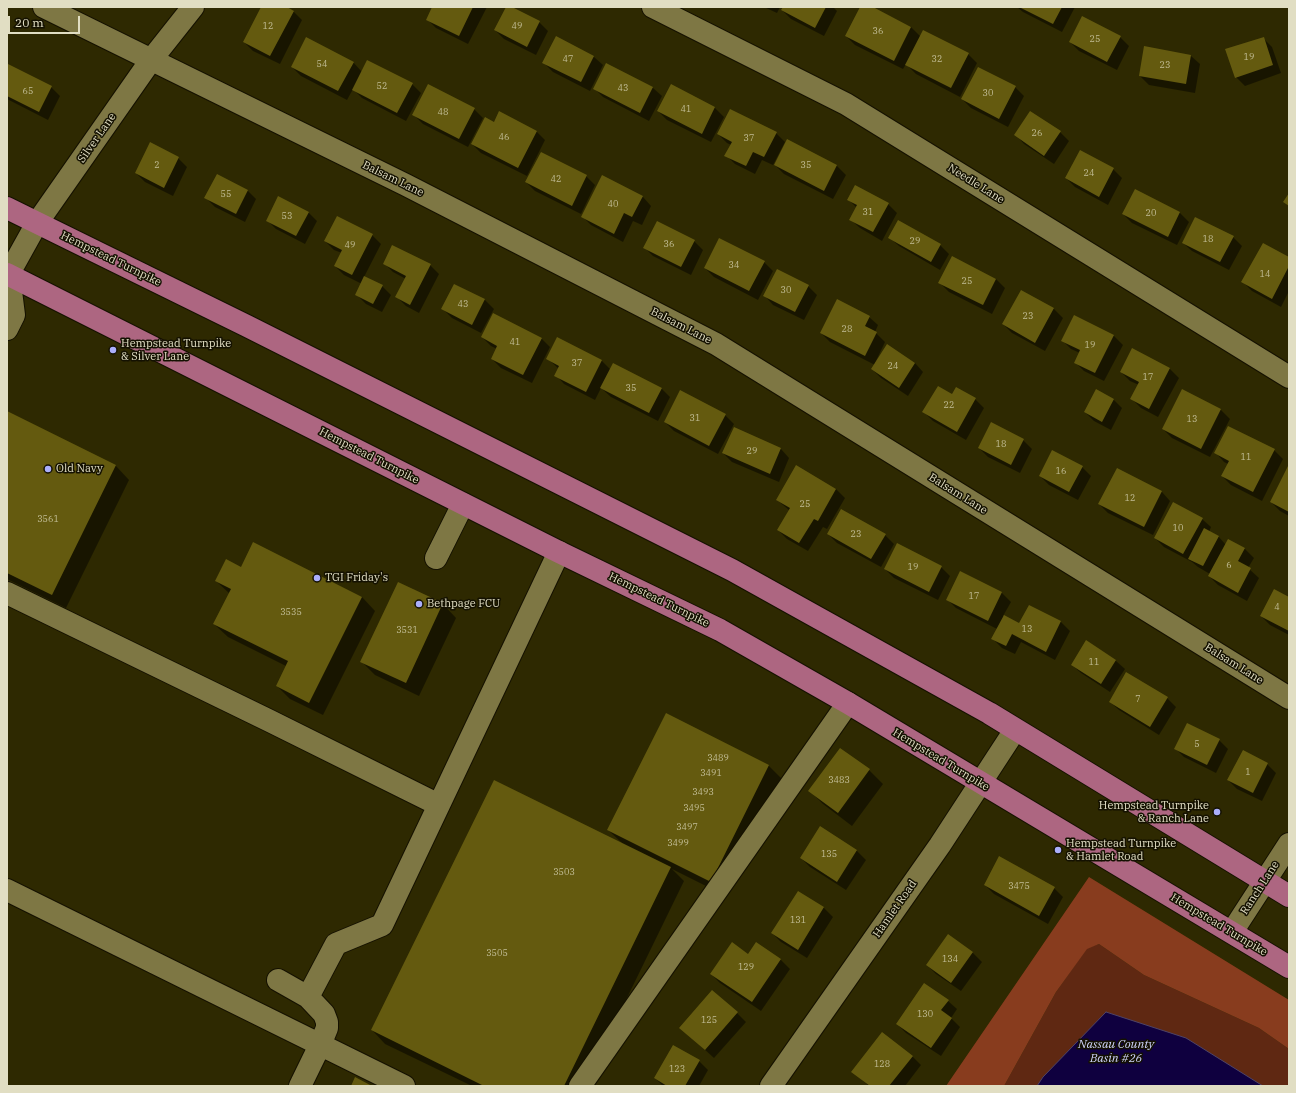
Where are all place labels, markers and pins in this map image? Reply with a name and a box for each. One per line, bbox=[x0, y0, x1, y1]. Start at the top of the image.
place label: Hempstead Turnpike & Silver Lane bbox=[121, 337, 231, 363]
marker: Hempstead Turnpike & Silver Lane bbox=[108, 345, 118, 355]
place label: Old Navy bbox=[56, 462, 103, 476]
marker: Old Navy bbox=[43, 464, 53, 474]
place label: TGI Friday's bbox=[325, 571, 388, 585]
marker: TGI Friday's bbox=[312, 573, 322, 583]
place label: Bethpage FCU bbox=[427, 597, 500, 611]
marker: Bethpage FCU bbox=[414, 599, 424, 609]
place label: Hempstead Turnpike & Ranch Lane bbox=[1099, 799, 1209, 825]
marker: Hempstead Turnpike & Ranch Lane bbox=[1212, 807, 1222, 817]
place label: Hempstead Turnpike & Hamlet Road bbox=[1066, 837, 1176, 863]
marker: Hempstead Turnpike & Hamlet Road bbox=[1053, 845, 1063, 855]

